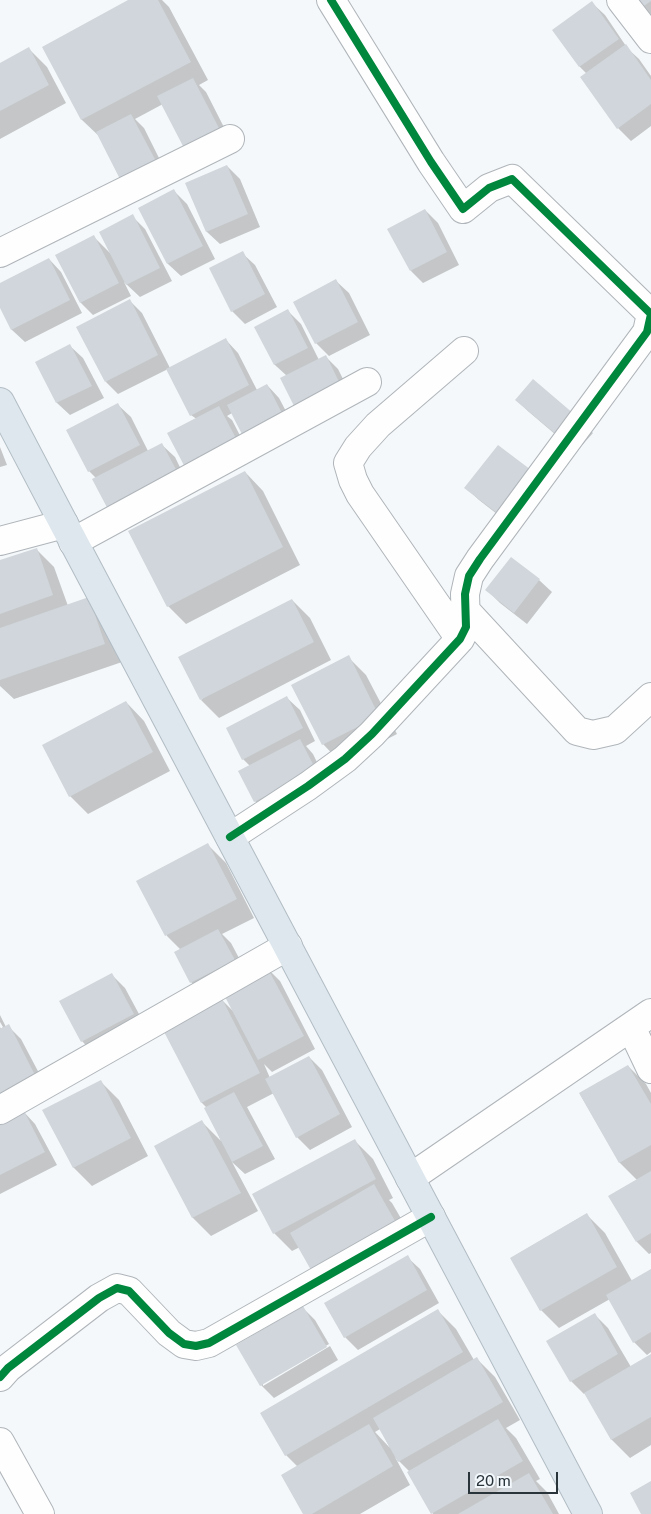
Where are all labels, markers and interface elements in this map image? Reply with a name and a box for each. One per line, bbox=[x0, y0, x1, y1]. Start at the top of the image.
scale bar bbox=[471, 1462, 561, 1494]
text: 20 m bbox=[476, 1472, 511, 1489]

